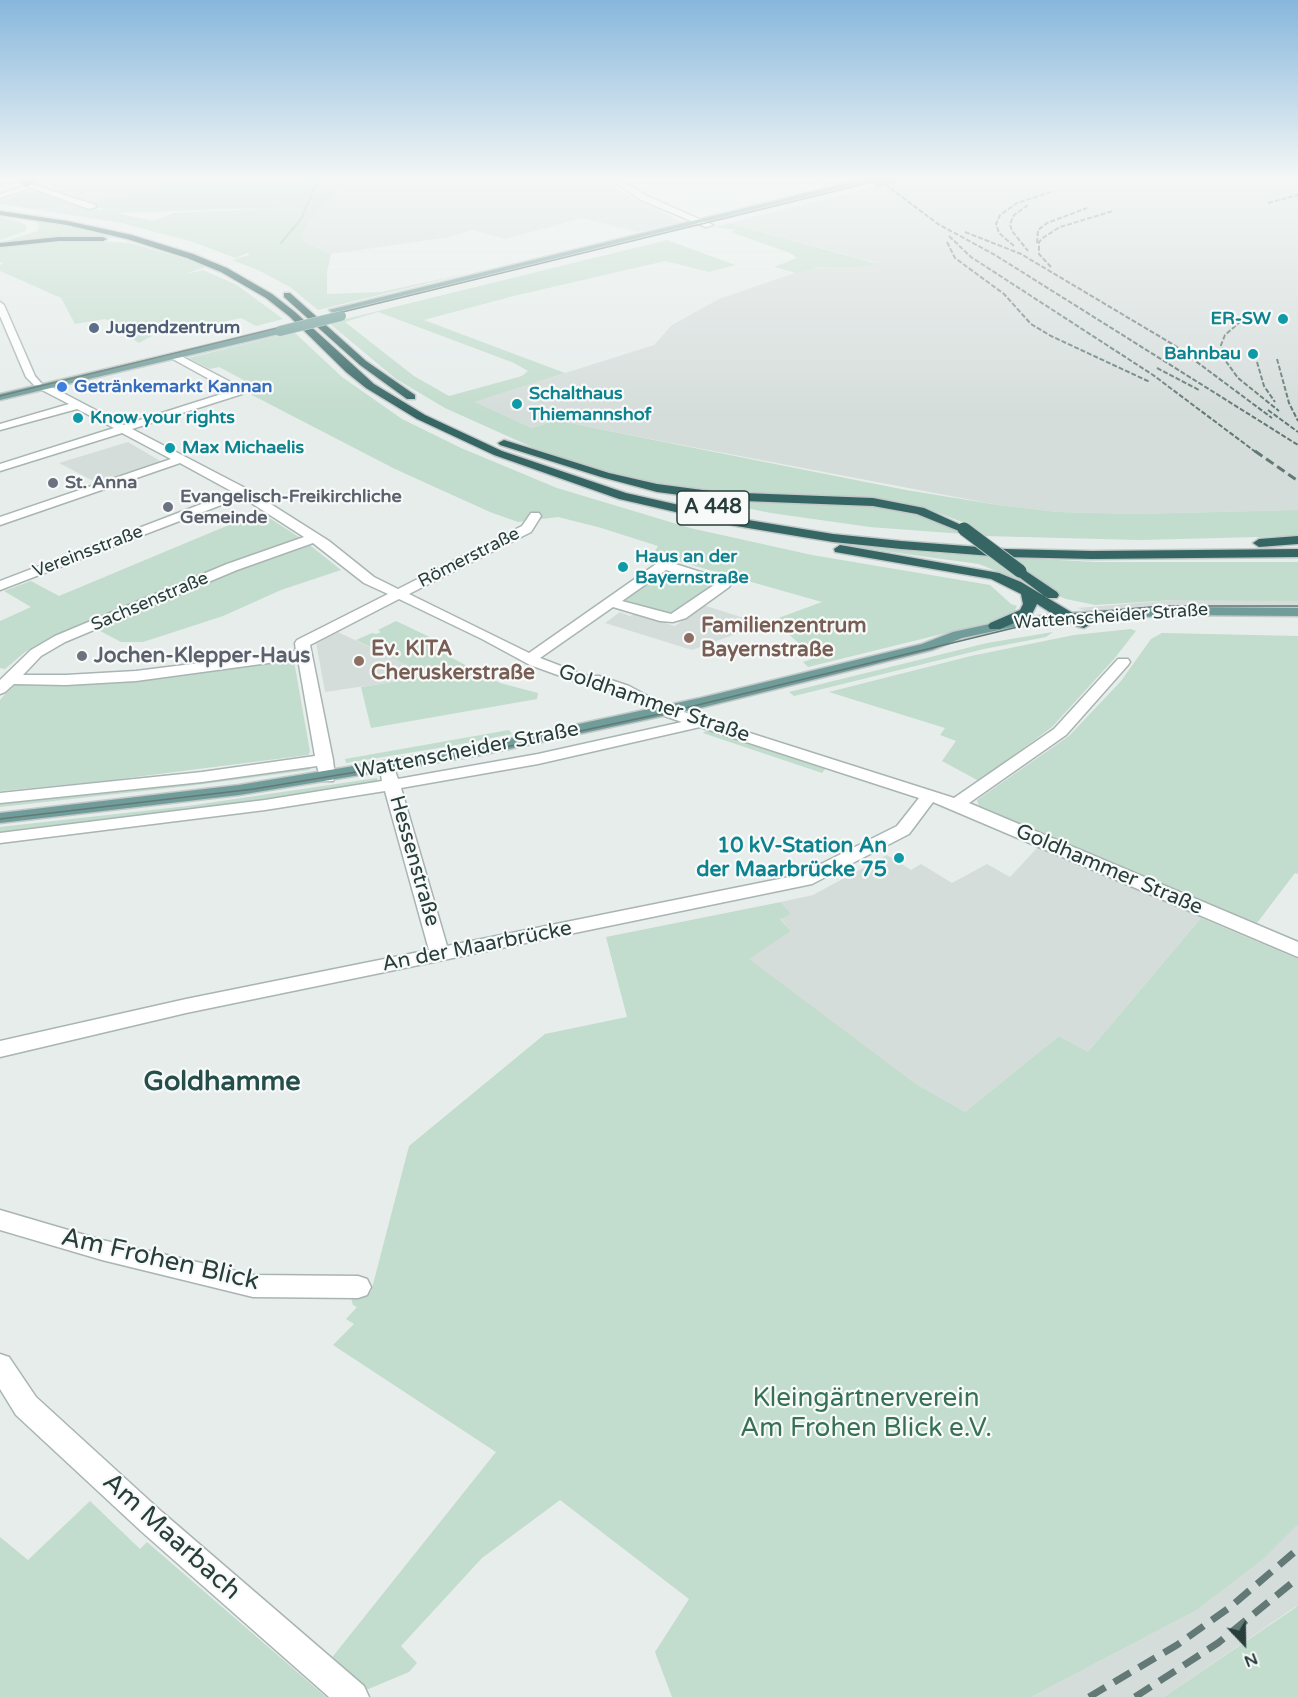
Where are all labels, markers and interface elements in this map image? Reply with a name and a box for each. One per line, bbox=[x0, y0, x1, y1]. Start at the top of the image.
place label: ER-SW bbox=[1210, 308, 1271, 330]
marker: ER-SW bbox=[1276, 312, 1290, 326]
place label: Jugendzentrum bbox=[106, 317, 240, 339]
marker: Jugendzentrum bbox=[87, 321, 101, 335]
place label: Bahnbau bbox=[1164, 343, 1241, 365]
marker: Bahnbau bbox=[1246, 347, 1260, 361]
place label: Getränkemarkt Kannan bbox=[74, 376, 273, 398]
marker: Getränkemarkt Kannan bbox=[55, 380, 69, 394]
place label: Schalthaus Thiemannshof bbox=[529, 383, 651, 426]
marker: Schalthaus Thiemannshof bbox=[510, 397, 524, 411]
place label: Know your rights bbox=[90, 407, 235, 429]
marker: Know your rights bbox=[71, 411, 85, 425]
place label: Max Michaelis bbox=[182, 437, 304, 459]
marker: Max Michaelis bbox=[163, 441, 177, 455]
place label: St. Anna bbox=[65, 472, 137, 494]
marker: St. Anna bbox=[46, 476, 60, 490]
place label: Evangelisch-Freikirchliche Gemeinde bbox=[180, 486, 402, 528]
road number: A 448 bbox=[677, 491, 749, 525]
marker: Evangelisch-Freikirchliche Gemeinde bbox=[161, 500, 175, 514]
street label: Vereinsstraße bbox=[30, 521, 146, 583]
street label: Römerstraße bbox=[415, 523, 523, 593]
place label: Haus an der Bayernstraße bbox=[635, 546, 749, 588]
marker: Haus an der Bayernstraße bbox=[616, 560, 630, 574]
street label: Sachsenstraße bbox=[88, 568, 212, 636]
street label: Wattenscheider Straße bbox=[1013, 599, 1209, 635]
place label: Familienzentrum Bayernstraße bbox=[701, 613, 867, 663]
marker: Familienzentrum Bayernstraße bbox=[682, 631, 696, 645]
place label: Ev. KITA Cheruskerstraße bbox=[371, 636, 535, 686]
place label: Jochen-Klepper-Haus bbox=[94, 643, 310, 669]
marker: Jochen-Klepper-Haus bbox=[75, 649, 89, 663]
marker: Ev. KITA Cheruskerstraße bbox=[352, 654, 366, 668]
street label: Goldhammer Straße bbox=[555, 659, 753, 749]
street label: Wattenscheider Straße bbox=[353, 717, 581, 785]
street label: Hessenstraße bbox=[383, 793, 445, 929]
street label: Goldhammer Straße bbox=[1012, 819, 1206, 921]
place label: 10 kV-Station An der Maarbrücke 75 bbox=[696, 833, 887, 883]
marker: 10 kV-Station An der Maarbrücke 75 bbox=[892, 851, 906, 865]
street label: An der Maarbrücke bbox=[380, 916, 574, 978]
district label: Goldhamme bbox=[143, 1067, 301, 1099]
street label: Am Frohen Blick bbox=[58, 1222, 262, 1298]
park label: Kleingärtnerverein Am Frohen Blick e.V. bbox=[740, 1383, 992, 1444]
street label: Am Maarbach bbox=[96, 1467, 246, 1607]
north arrow bbox=[1214, 1613, 1274, 1673]
text: N bbox=[1241, 1648, 1260, 1671]

